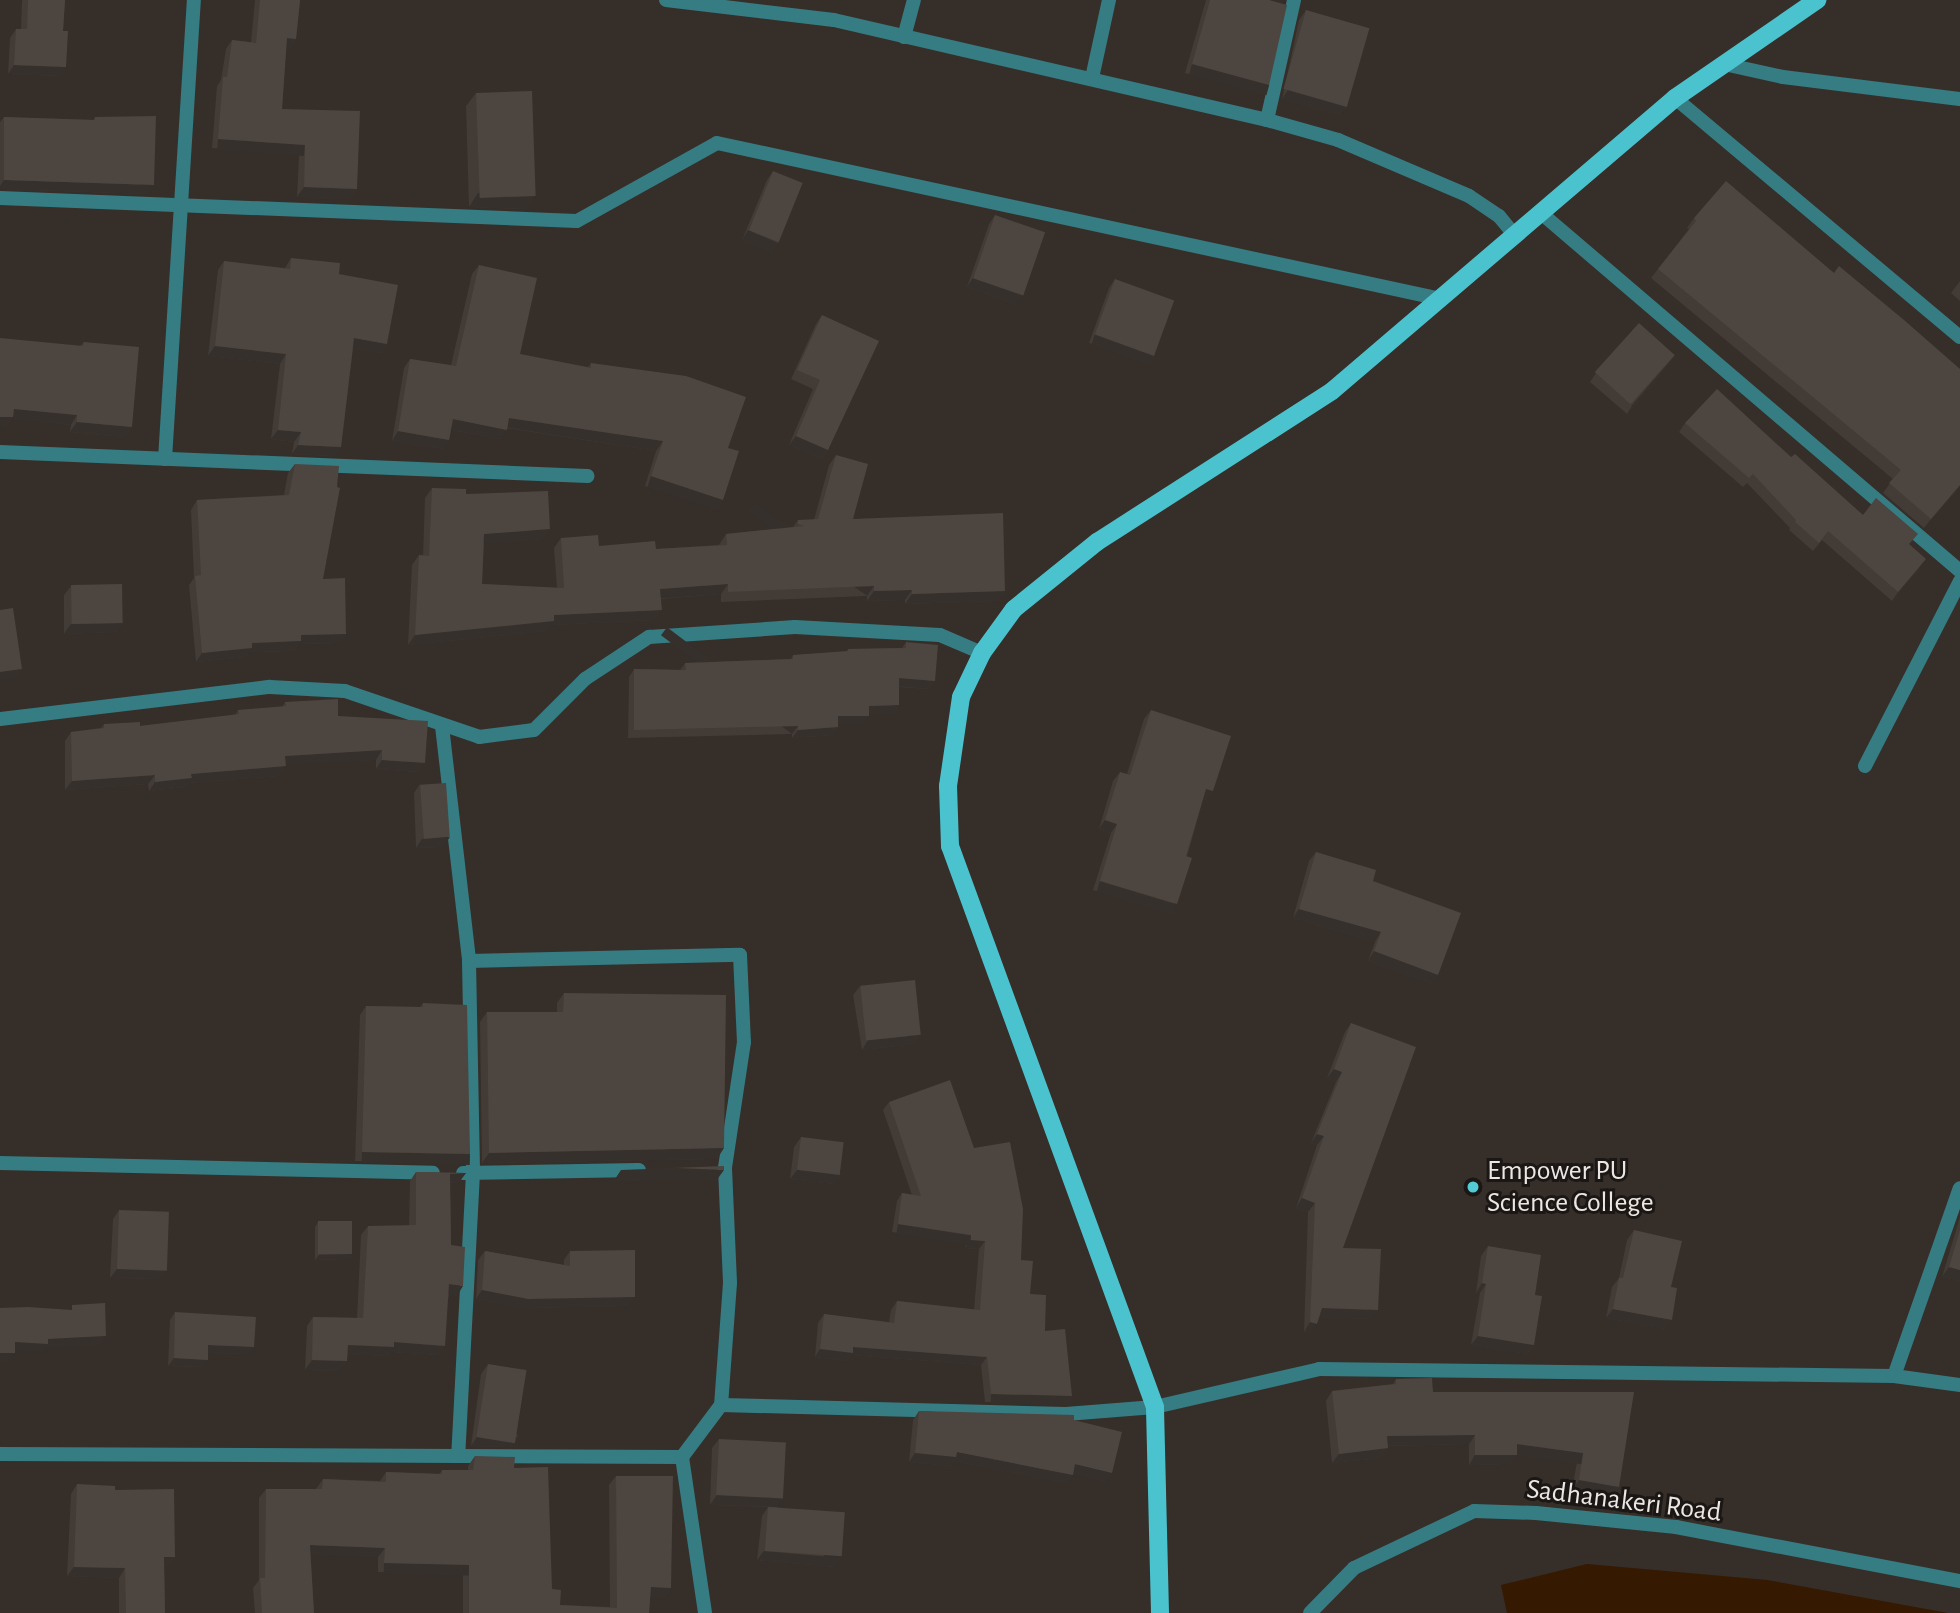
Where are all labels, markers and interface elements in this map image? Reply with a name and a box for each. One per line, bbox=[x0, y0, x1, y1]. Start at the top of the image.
place label: Empower PU Science College bbox=[1487, 1154, 1654, 1220]
marker: Empower PU Science College bbox=[1465, 1179, 1481, 1195]
street label: Sadhanakeri Road bbox=[1525, 1472, 1723, 1530]

